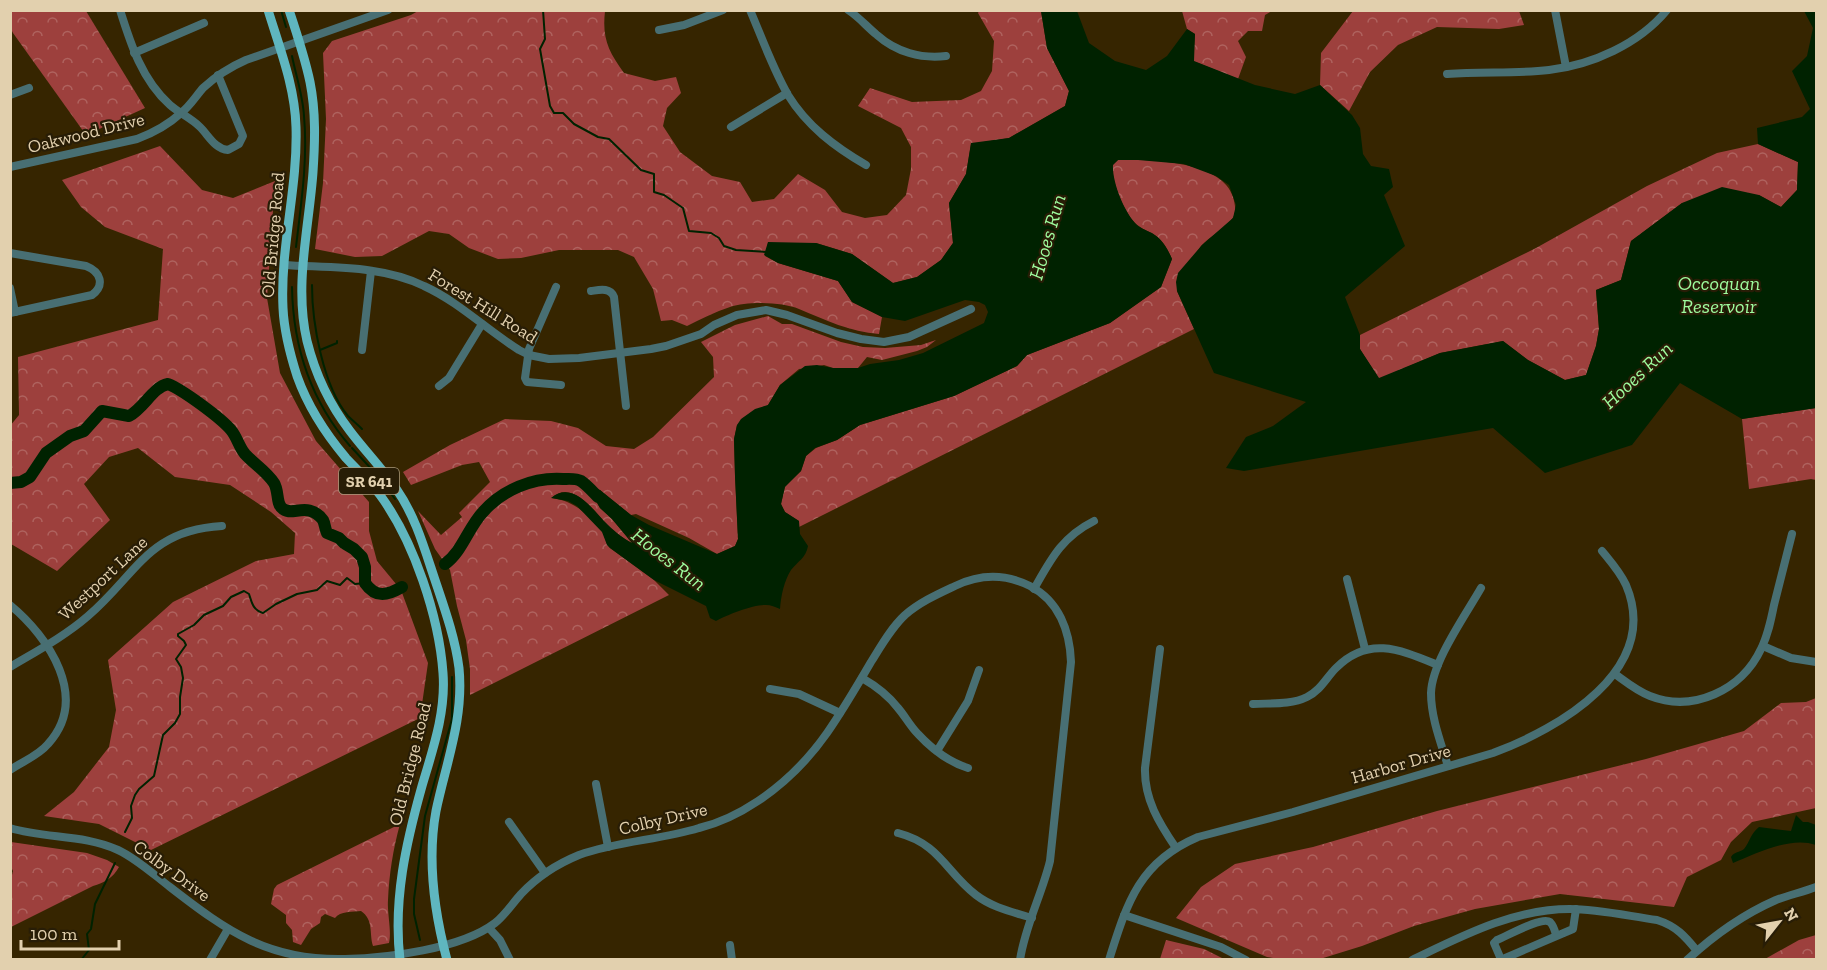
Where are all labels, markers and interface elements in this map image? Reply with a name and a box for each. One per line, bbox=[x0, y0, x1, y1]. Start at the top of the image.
street label: Oakwood Drive bbox=[25, 108, 147, 158]
street label: Old Bridge Road bbox=[257, 171, 289, 299]
water label: Hooes Run bbox=[1023, 192, 1071, 282]
street label: Forest Hill Road bbox=[424, 264, 542, 348]
water label: Occoquan Reservoir bbox=[1678, 271, 1760, 318]
water label: Hooes Run bbox=[1597, 336, 1677, 414]
road number: SR 641 bbox=[339, 468, 399, 494]
water label: Hooes Run bbox=[627, 523, 711, 595]
street label: Westport Lane bbox=[54, 531, 152, 625]
street label: Old Bridge Road bbox=[384, 700, 436, 828]
street label: Harbor Drive bbox=[1349, 739, 1453, 789]
street label: Colby Drive bbox=[617, 798, 709, 840]
street label: Colby Drive bbox=[129, 836, 215, 906]
north arrow bbox=[1749, 892, 1809, 952]
text: N bbox=[1780, 904, 1803, 925]
scale bar bbox=[21, 913, 118, 951]
text: 100 m bbox=[30, 923, 78, 945]

